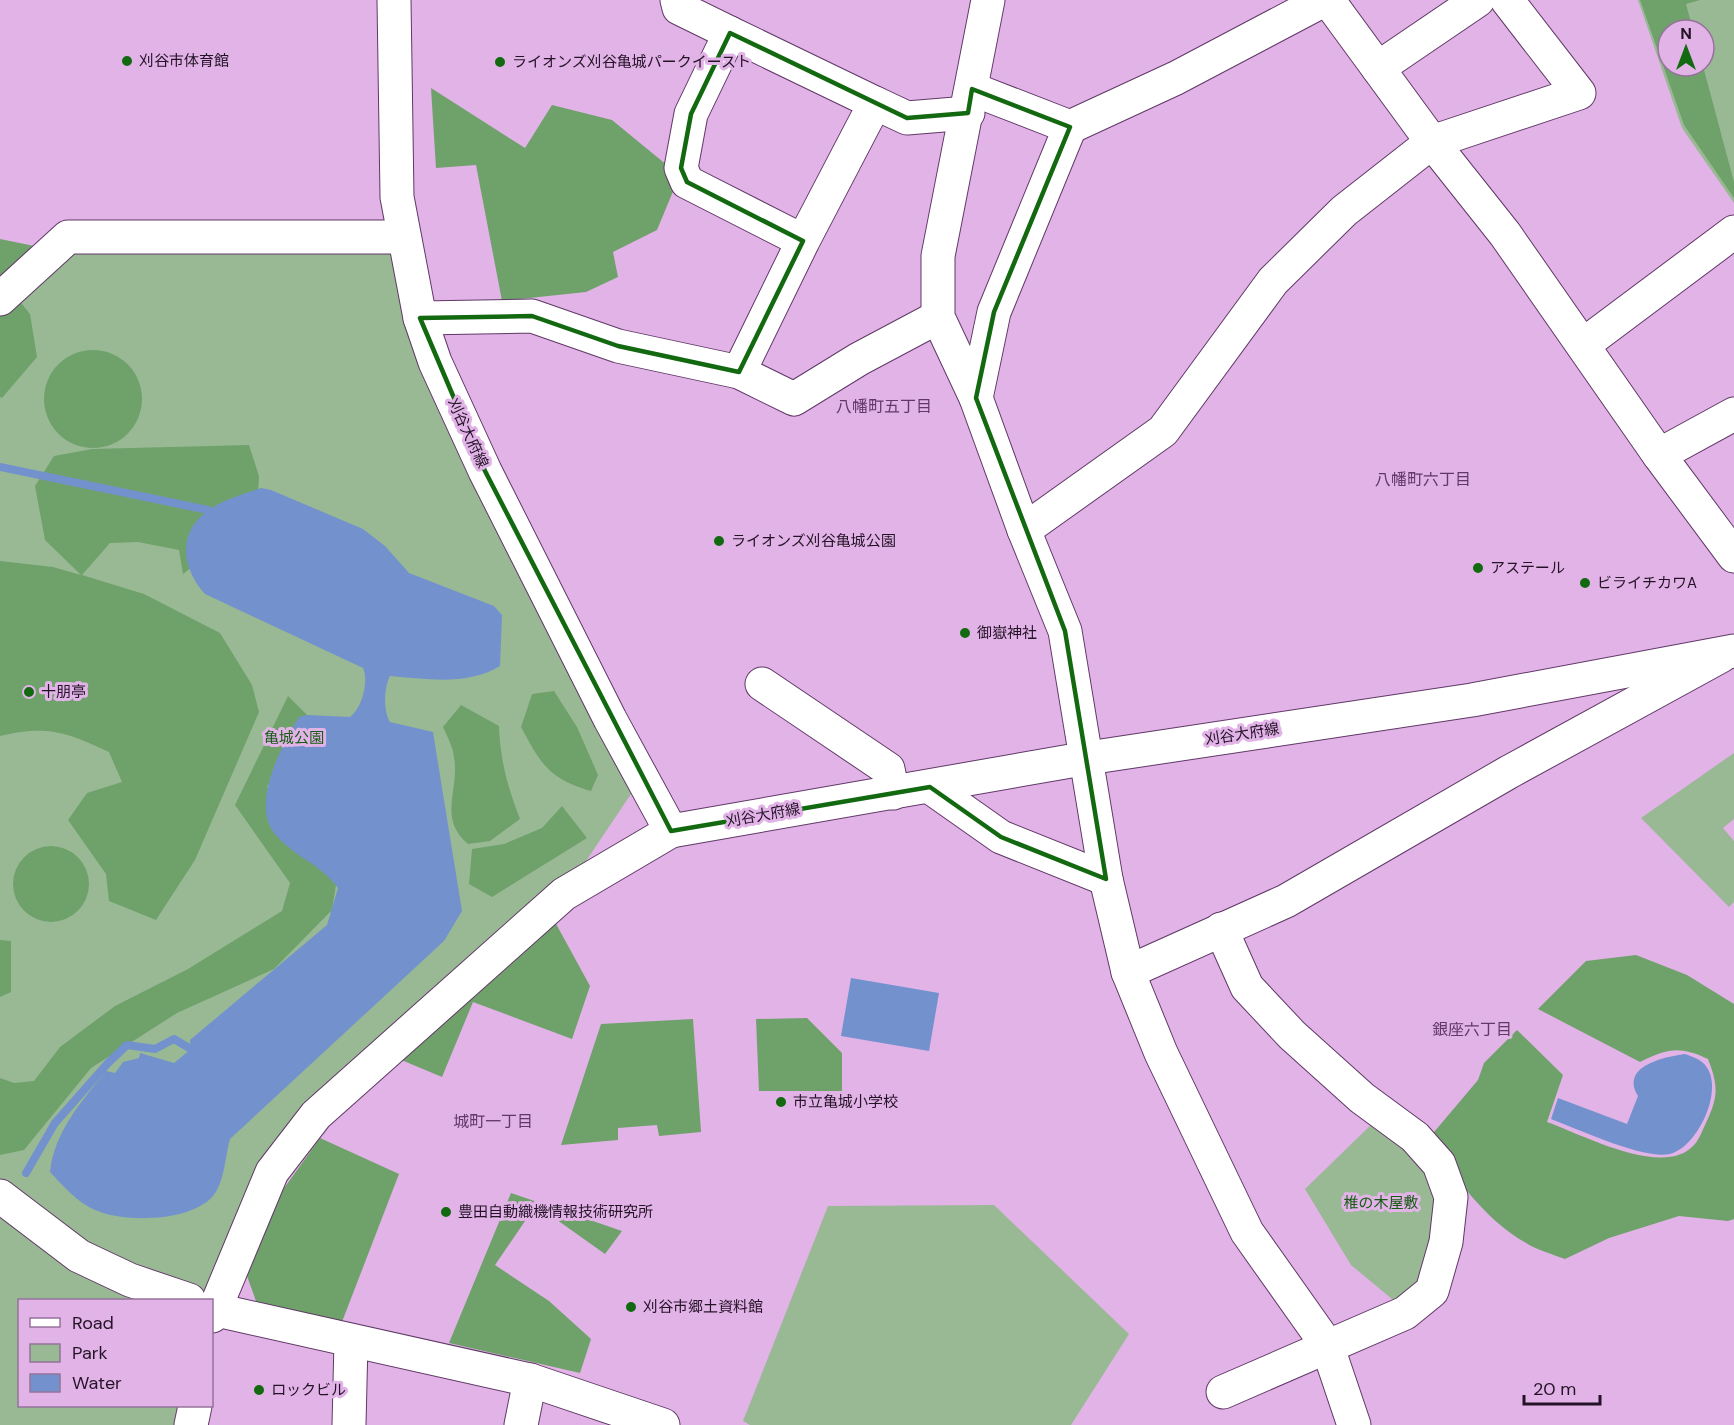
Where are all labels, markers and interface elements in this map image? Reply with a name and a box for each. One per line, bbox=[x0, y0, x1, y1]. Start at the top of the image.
north arrow bbox=[1656, 18, 1716, 78]
text: N bbox=[1680, 23, 1692, 44]
place label: 刈谷市体育館 bbox=[139, 51, 229, 71]
place label: ライオンズ刈谷亀城パークイースト bbox=[512, 52, 751, 72]
marker: 刈谷市体育館 bbox=[120, 54, 134, 68]
marker: ライオンズ刈谷亀城パークイースト bbox=[493, 55, 507, 69]
street label: 刈谷大府線 bbox=[443, 395, 493, 471]
district label: 八幡町五丁目 bbox=[836, 396, 932, 417]
district label: 八幡町六丁目 bbox=[1375, 469, 1471, 490]
place label: ライオンズ刈谷亀城公園 bbox=[731, 531, 896, 551]
marker: ライオンズ刈谷亀城公園 bbox=[712, 534, 726, 548]
place label: アステール bbox=[1490, 558, 1565, 578]
marker: アステール bbox=[1471, 561, 1485, 575]
place label: ビライチカワA bbox=[1597, 573, 1697, 593]
marker: ビライチカワA bbox=[1578, 576, 1592, 590]
place label: 御嶽神社 bbox=[977, 623, 1037, 643]
marker: 御嶽神社 bbox=[958, 626, 972, 640]
place label: 十朋亭 bbox=[41, 682, 86, 702]
marker: 十朋亭 bbox=[22, 685, 36, 699]
street label: 刈谷大府線 bbox=[1203, 718, 1281, 750]
park label: 亀城公園 bbox=[264, 728, 324, 748]
street label: 刈谷大府線 bbox=[724, 799, 802, 831]
district label: 銀座六丁目 bbox=[1432, 1019, 1512, 1040]
place label: 市立亀城小学校 bbox=[793, 1092, 898, 1112]
marker: 市立亀城小学校 bbox=[774, 1095, 788, 1109]
district label: 城町一丁目 bbox=[453, 1111, 533, 1132]
park label: 椎の木屋敷 bbox=[1343, 1193, 1419, 1213]
place label: 豊田自動織機情報技術研究所 bbox=[458, 1202, 653, 1222]
marker: 豊田自動織機情報技術研究所 bbox=[439, 1205, 453, 1219]
place label: 刈谷市郷土資料館 bbox=[643, 1297, 763, 1317]
legend bbox=[18, 1299, 213, 1407]
marker: 刈谷市郷土資料館 bbox=[624, 1300, 638, 1314]
text: Road bbox=[72, 1311, 114, 1335]
text: Park bbox=[72, 1341, 108, 1365]
scale bar bbox=[1524, 1368, 1600, 1406]
text: Water bbox=[72, 1371, 122, 1395]
text: 20 m bbox=[1533, 1377, 1576, 1401]
place label: ロックビル bbox=[271, 1380, 346, 1400]
marker: ロックビル bbox=[252, 1383, 266, 1397]

